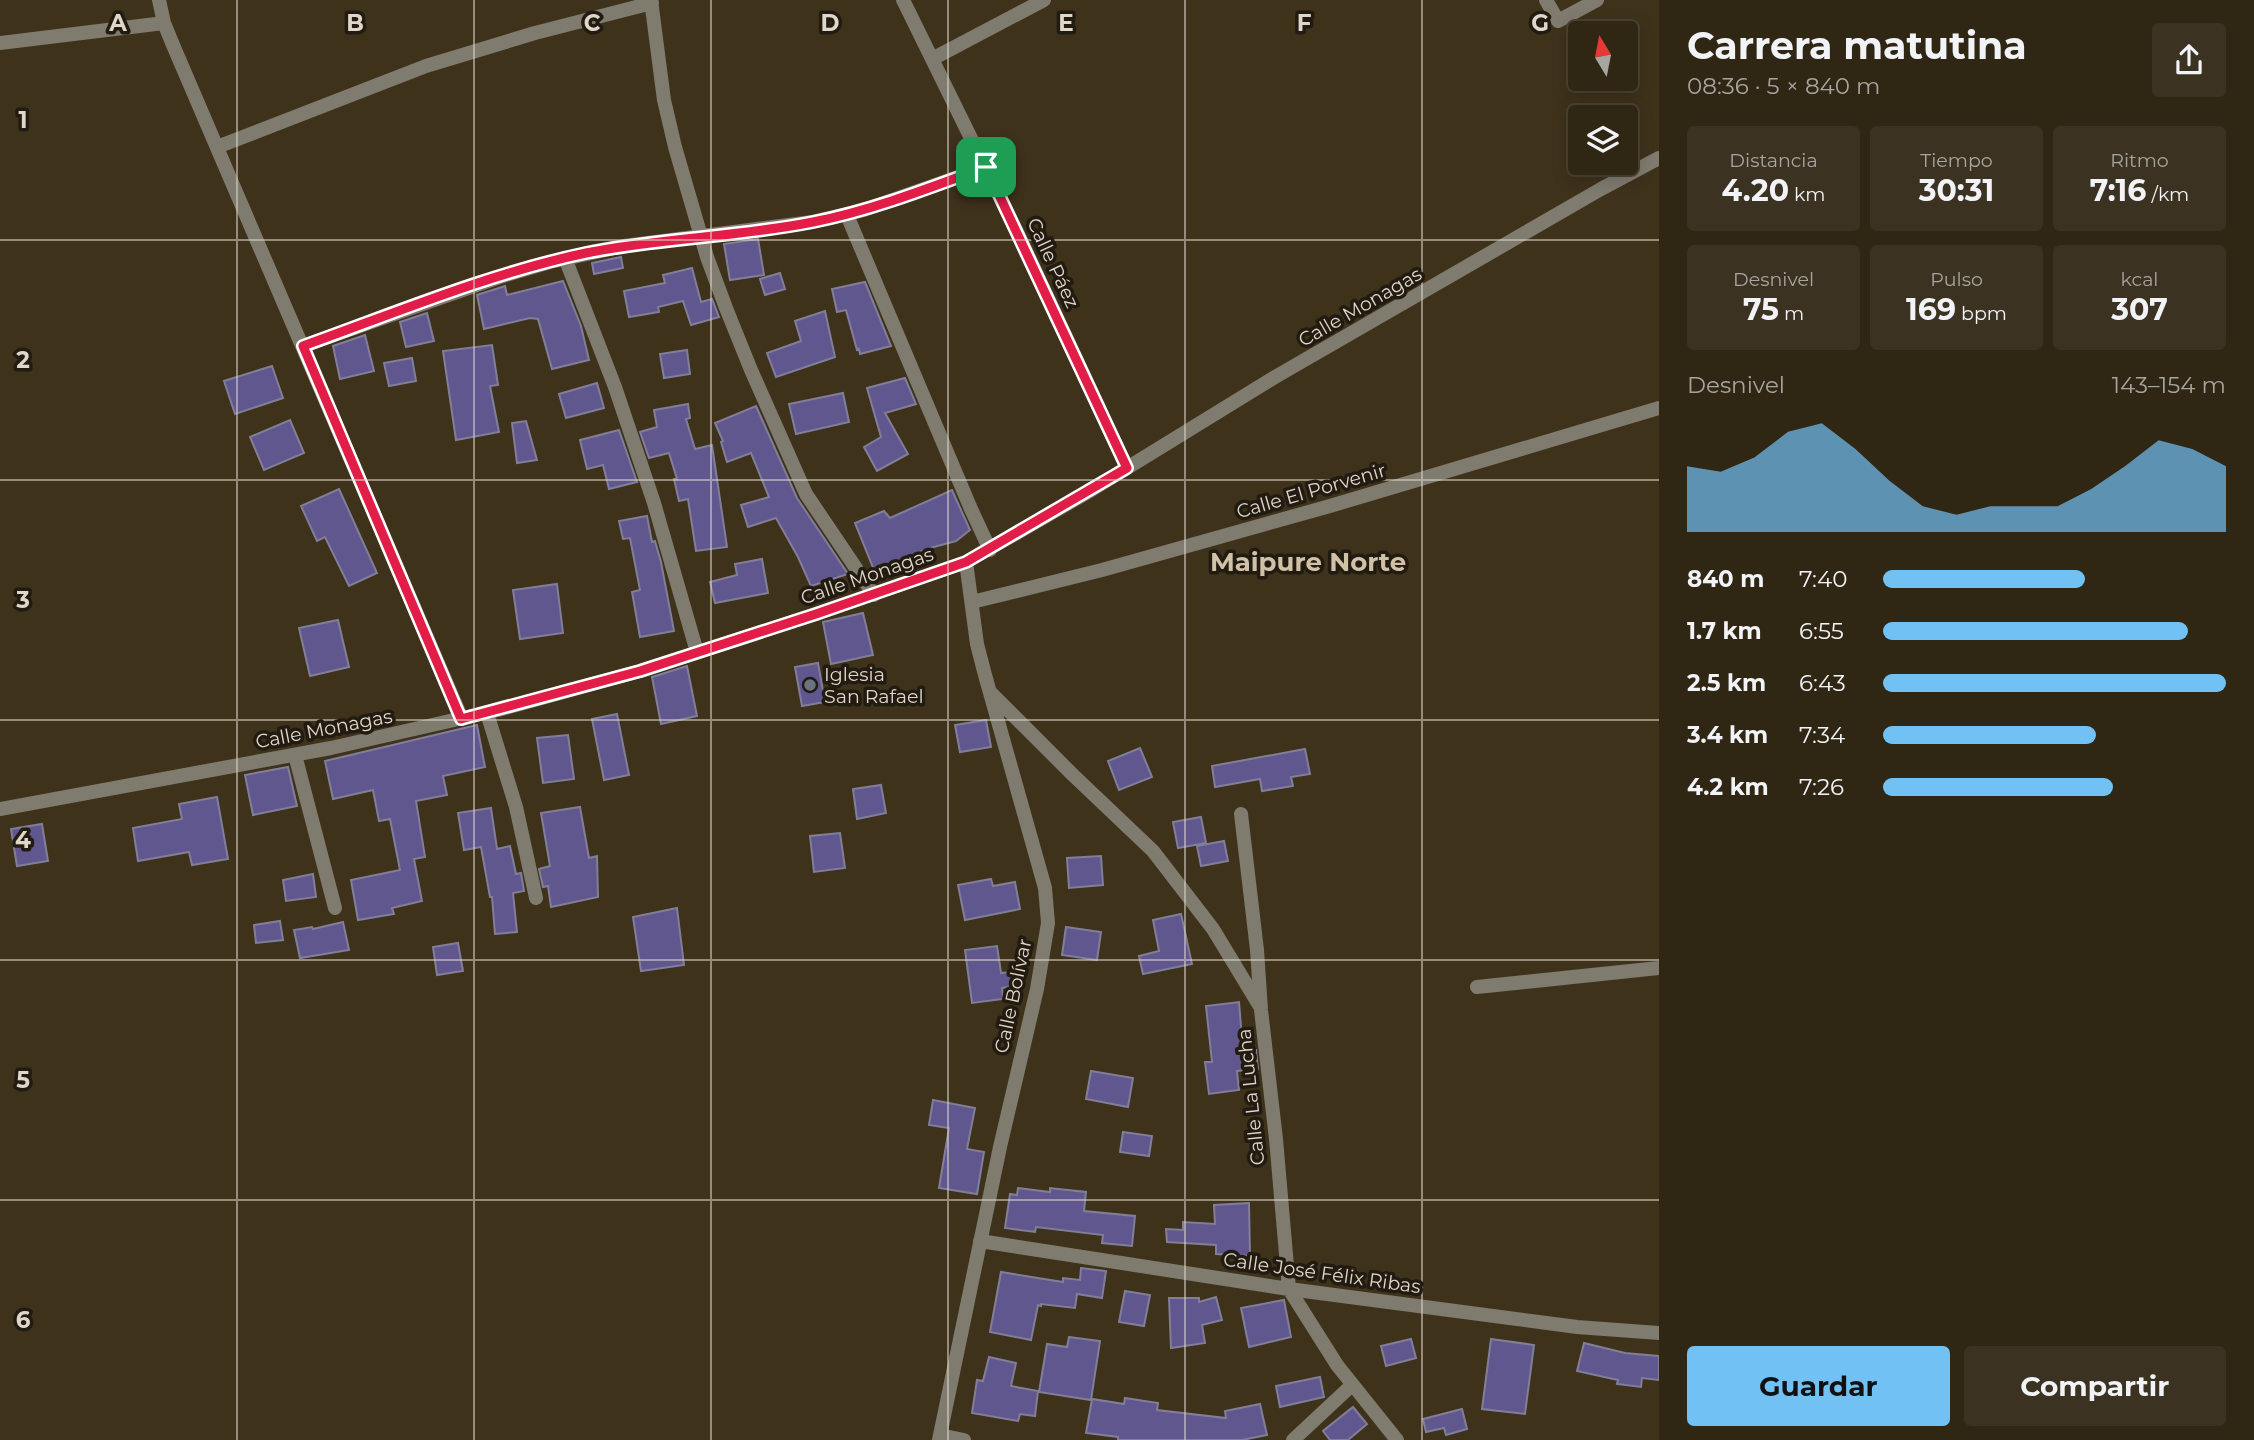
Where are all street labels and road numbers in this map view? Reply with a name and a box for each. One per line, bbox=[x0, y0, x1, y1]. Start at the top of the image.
street label: Calle Páez bbox=[1022, 214, 1084, 312]
street label: Calle Monagas bbox=[1294, 262, 1426, 352]
street label: Calle El Porvenir bbox=[1234, 459, 1388, 523]
street label: Calle Monagas bbox=[798, 543, 936, 609]
street label: Calle Monagas bbox=[254, 704, 394, 754]
street label: Calle Bolívar bbox=[990, 937, 1036, 1055]
street label: Calle La Lucha bbox=[1232, 1028, 1270, 1166]
street label: Calle José Félix Ribas bbox=[1222, 1248, 1422, 1298]

